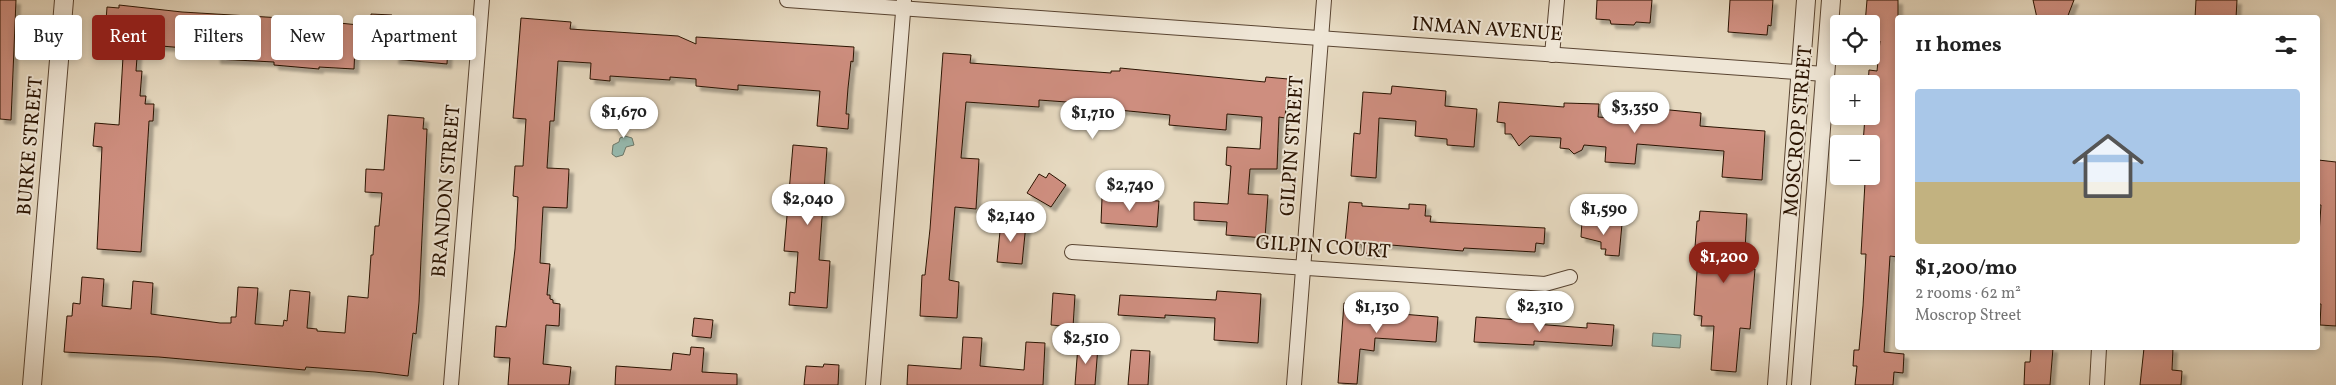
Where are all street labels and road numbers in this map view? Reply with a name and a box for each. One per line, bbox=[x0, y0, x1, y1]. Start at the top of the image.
street label: INMAN AVENUE bbox=[1411, 11, 1563, 49]
street label: MOSCROP STREET bbox=[1778, 44, 1820, 218]
street label: GILPIN STREET bbox=[1274, 74, 1312, 217]
street label: BURKE STREET bbox=[11, 75, 51, 217]
street label: BRANDON STREET bbox=[425, 103, 469, 279]
street label: GILPIN COURT bbox=[1255, 229, 1392, 267]

